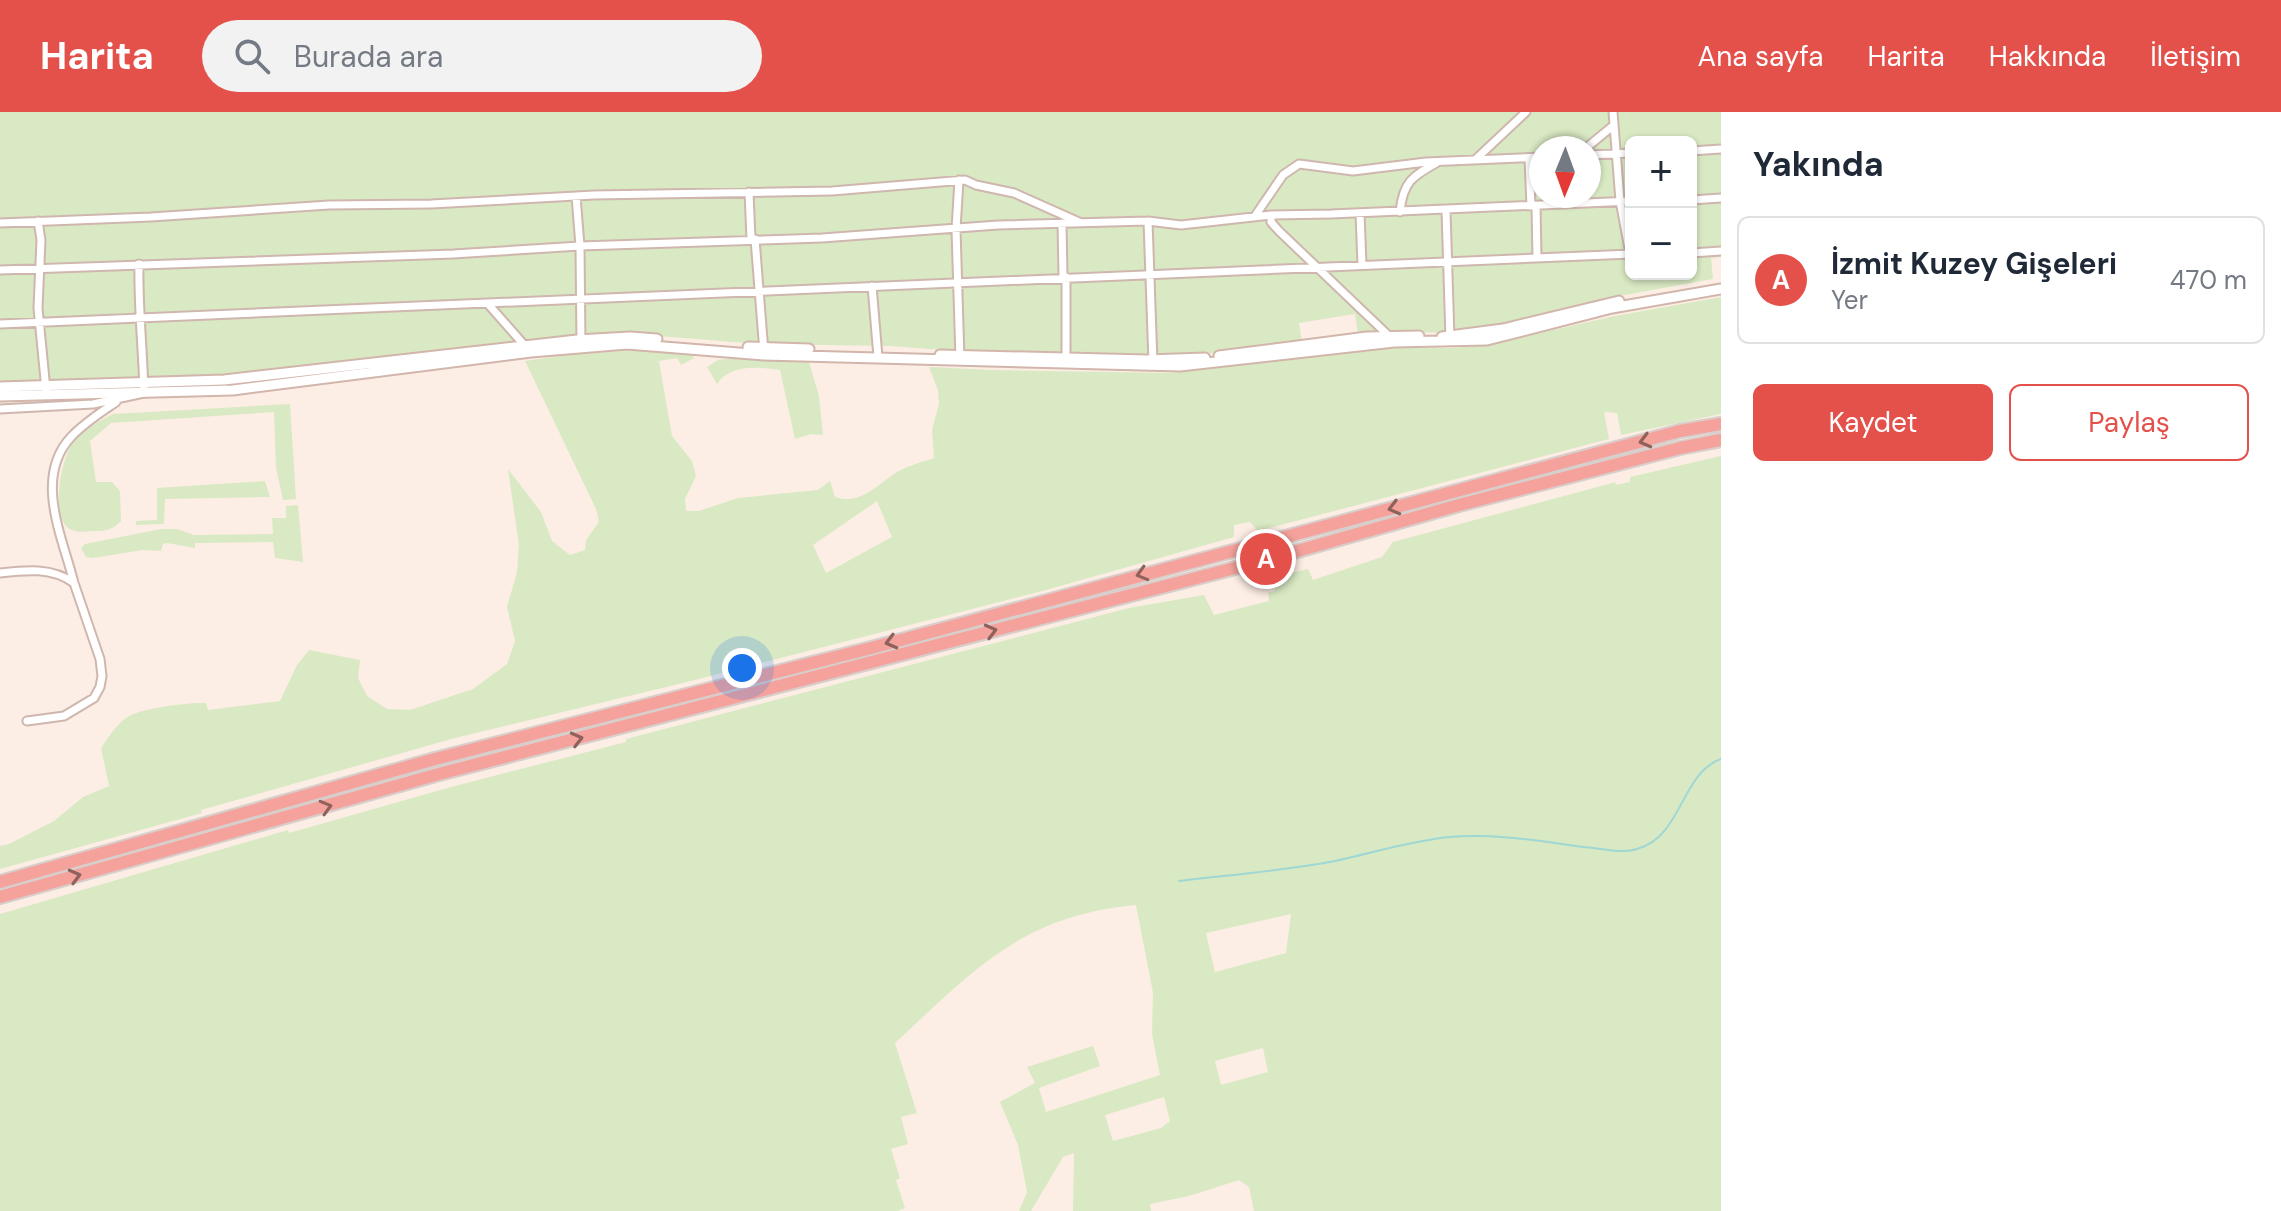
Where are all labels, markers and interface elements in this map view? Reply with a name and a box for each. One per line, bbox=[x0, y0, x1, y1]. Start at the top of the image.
search box bbox=[202, 20, 762, 92]
text: Harita bbox=[40, 31, 154, 81]
icon: search bbox=[230, 34, 274, 78]
text: Burada ara bbox=[294, 37, 443, 76]
text: Ana sayfa bbox=[1698, 38, 1824, 75]
text: Harita bbox=[1868, 38, 1945, 75]
text: Hakkında bbox=[1989, 38, 2106, 75]
text: İletişim bbox=[2150, 38, 2241, 75]
north arrow bbox=[1529, 136, 1601, 208]
map controls bbox=[1625, 136, 1697, 280]
button: + bbox=[1625, 136, 1697, 208]
text: Yakında bbox=[1753, 142, 1884, 187]
button: − bbox=[1625, 208, 1697, 280]
text: İzmit Kuzey Gişeleri bbox=[1831, 244, 2117, 283]
text: A bbox=[1772, 263, 1790, 297]
text: 470 m bbox=[2170, 263, 2247, 297]
text: Yer bbox=[1831, 283, 1868, 317]
button: Kaydet bbox=[1753, 384, 1993, 461]
button: Paylaş bbox=[2009, 384, 2249, 461]
one-way arrow bbox=[1638, 431, 1652, 448]
one-way arrow bbox=[1387, 498, 1401, 515]
pin: A bbox=[1240, 529, 1292, 589]
one-way arrow bbox=[1136, 565, 1150, 581]
one-way arrow bbox=[983, 624, 997, 640]
one-way arrow bbox=[885, 633, 899, 650]
your location bbox=[722, 648, 762, 688]
one-way arrow bbox=[569, 732, 583, 749]
one-way arrow bbox=[318, 800, 332, 816]
one-way arrow bbox=[68, 868, 82, 885]

